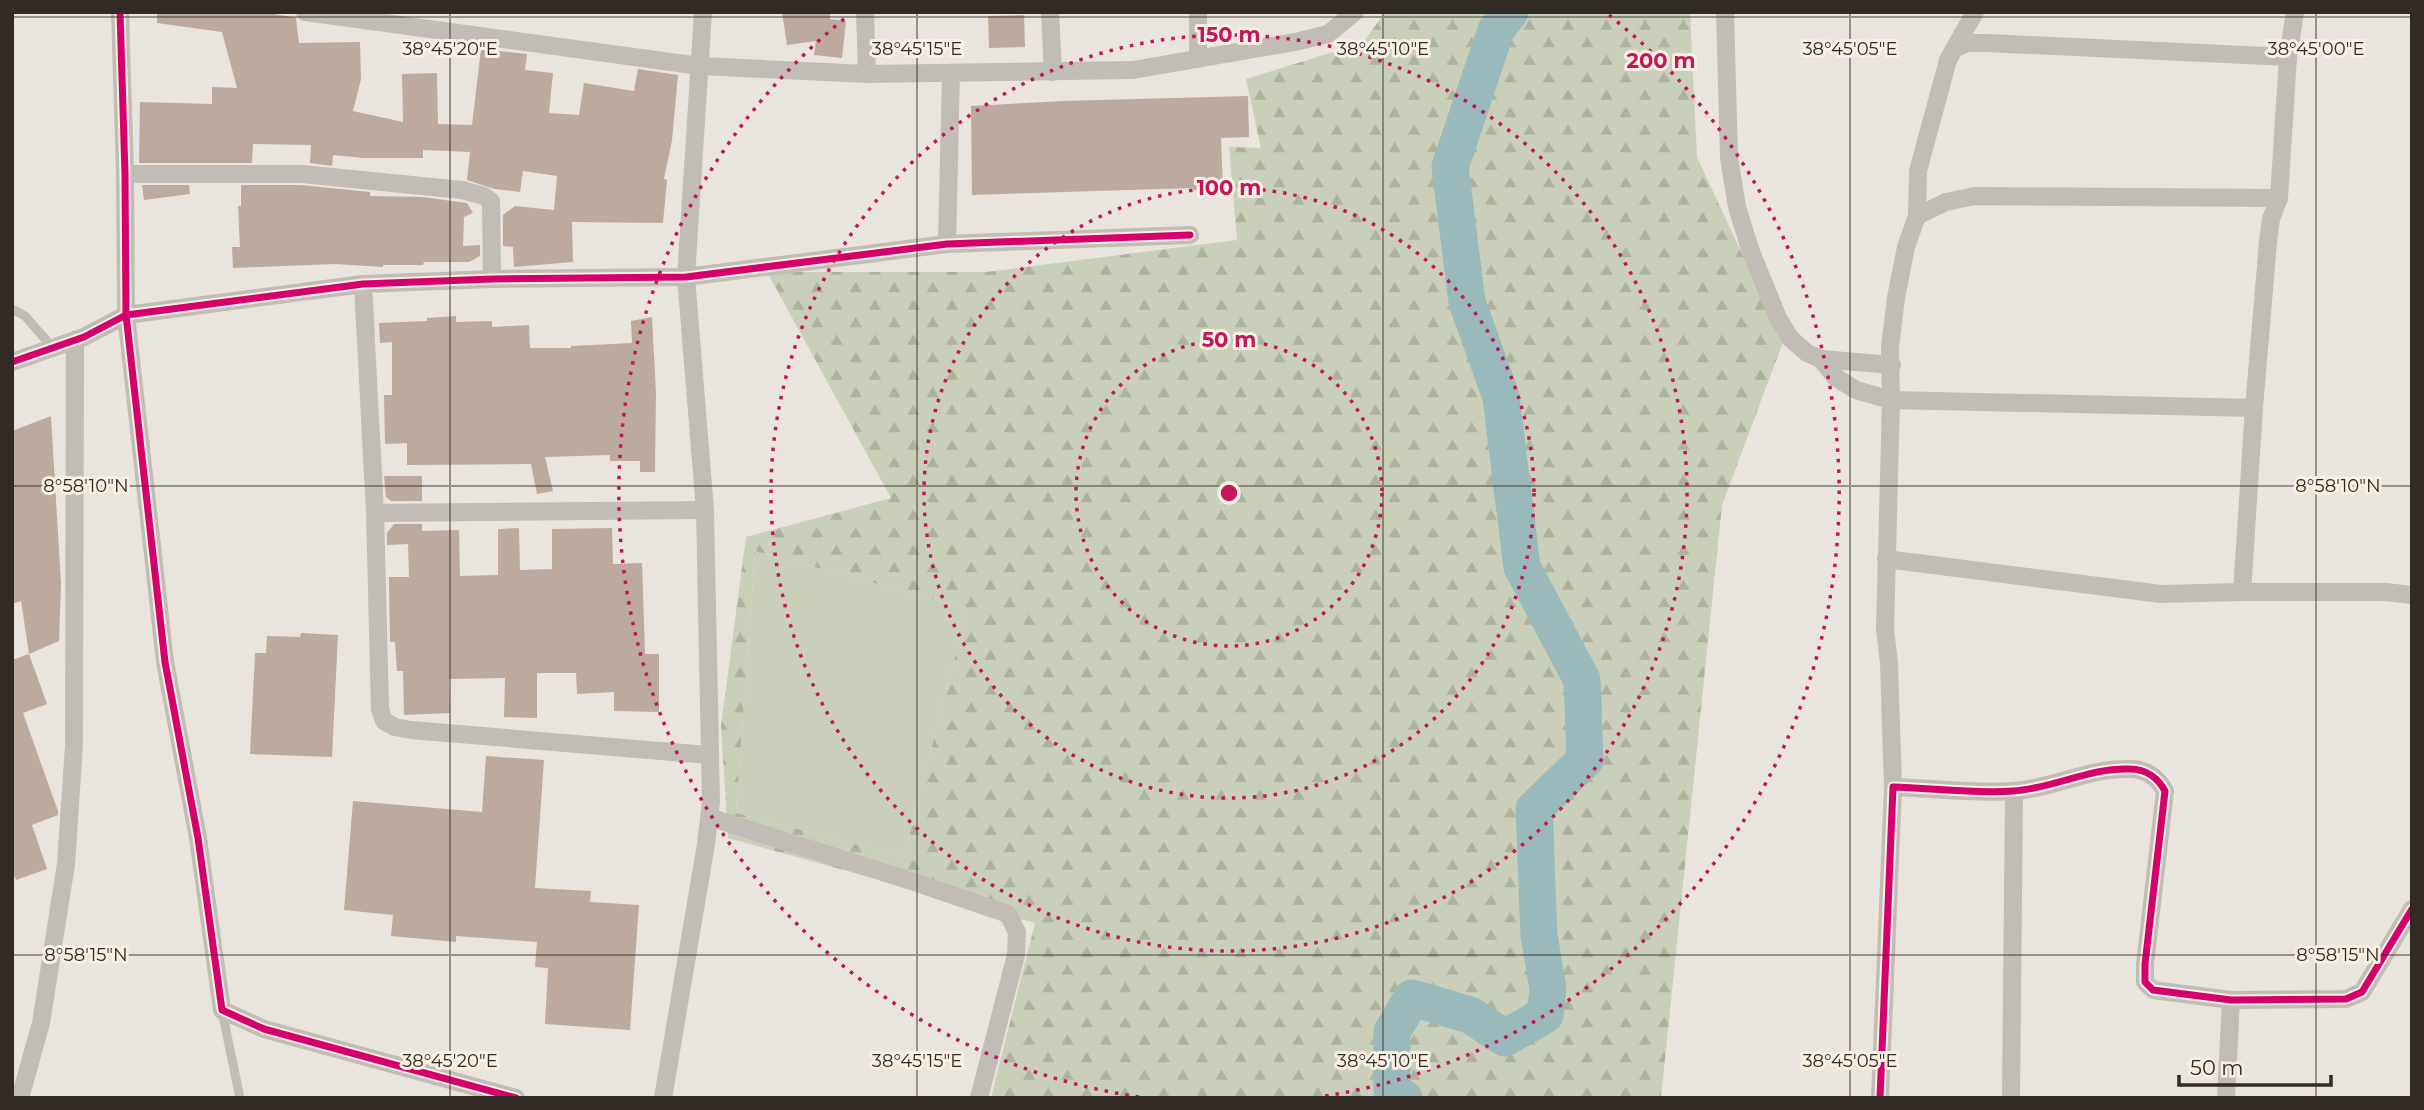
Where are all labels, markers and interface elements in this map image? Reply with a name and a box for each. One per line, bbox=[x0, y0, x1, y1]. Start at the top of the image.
text: 150 m bbox=[1198, 22, 1260, 47]
text: 38°45'20"E bbox=[402, 38, 498, 60]
text: 38°45'15"E bbox=[872, 38, 962, 60]
text: 38°45'10"E bbox=[1337, 38, 1429, 60]
text: 38°45'05"E bbox=[1802, 38, 1898, 60]
text: 38°45'00"E bbox=[2267, 38, 2365, 60]
text: 200 m bbox=[1627, 48, 1695, 73]
text: 100 m bbox=[1197, 175, 1261, 200]
text: 50 m bbox=[1202, 327, 1256, 352]
text: 8°58'10"N bbox=[43, 475, 129, 497]
text: 8°58'10"N bbox=[2295, 475, 2381, 497]
centre of rings bbox=[1217, 481, 1241, 505]
text: 8°58'15"N bbox=[44, 944, 128, 966]
text: 8°58'15"N bbox=[2296, 944, 2380, 966]
scale bar bbox=[2179, 1044, 2331, 1088]
text: 38°45'20"E bbox=[402, 1050, 498, 1072]
text: 38°45'15"E bbox=[872, 1050, 962, 1072]
text: 38°45'10"E bbox=[1337, 1050, 1429, 1072]
text: 38°45'05"E bbox=[1802, 1050, 1898, 1072]
text: 50 m bbox=[2190, 1055, 2244, 1080]

